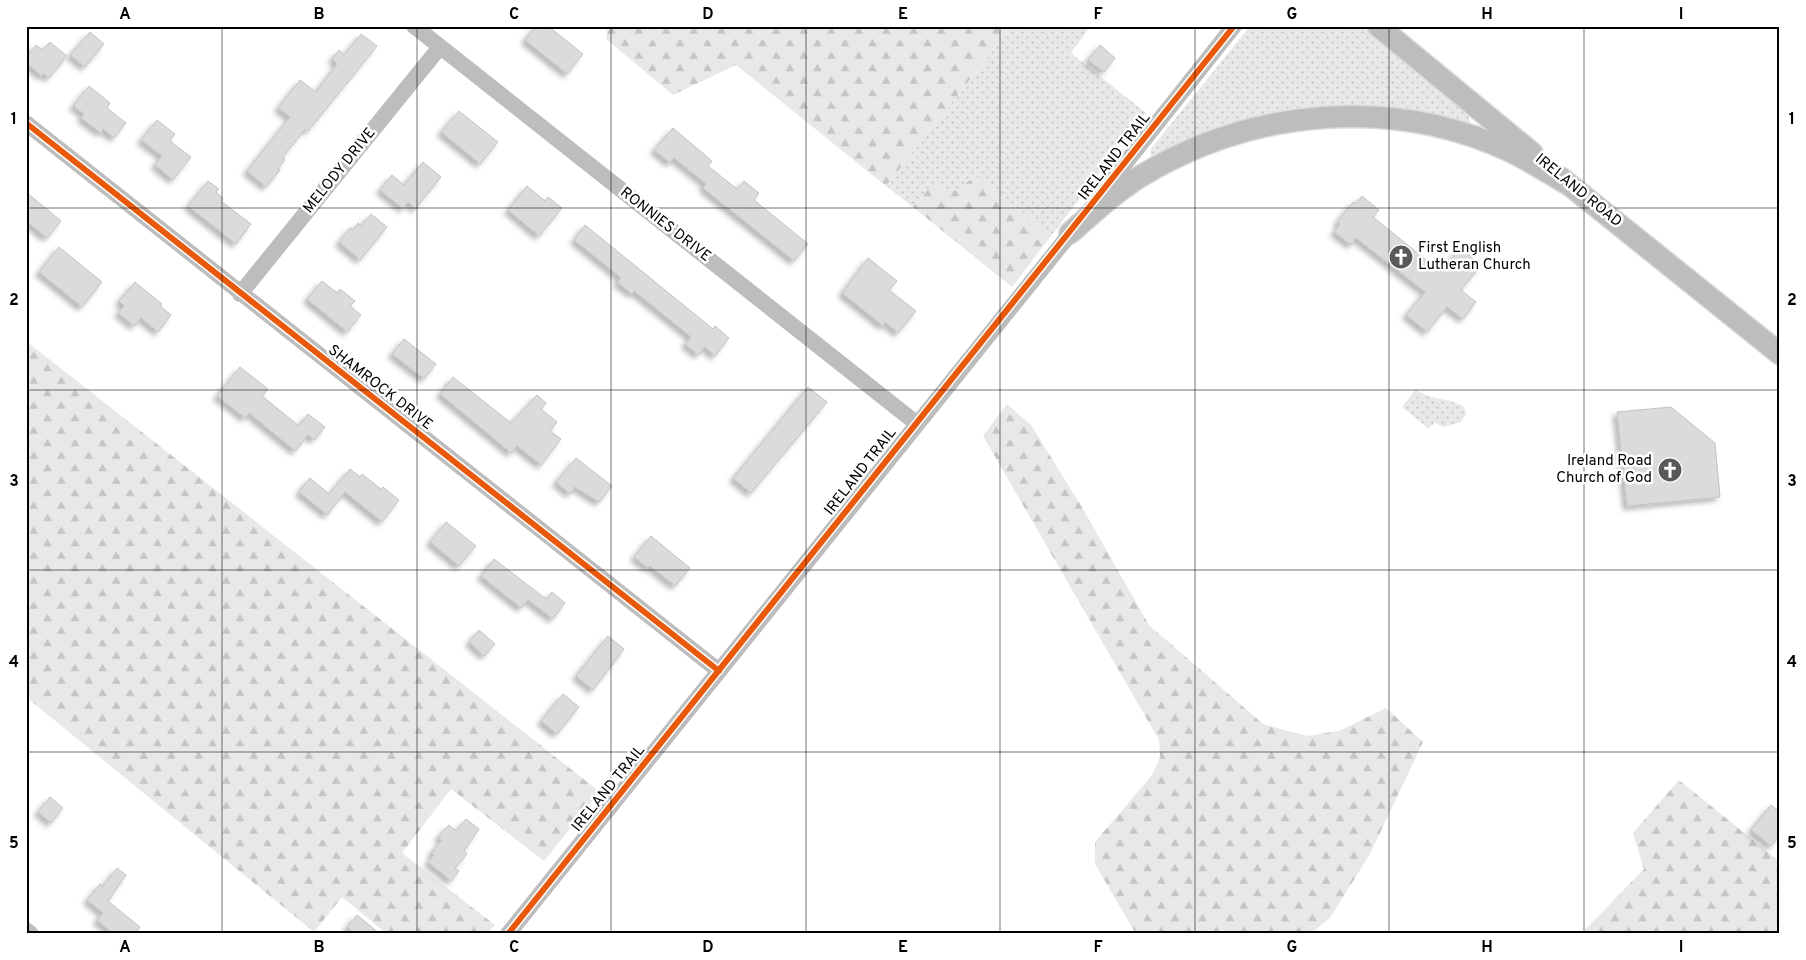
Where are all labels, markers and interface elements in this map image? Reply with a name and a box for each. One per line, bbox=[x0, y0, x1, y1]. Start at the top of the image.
text: A bbox=[119, 5, 131, 25]
text: B bbox=[313, 5, 325, 25]
text: C bbox=[509, 5, 519, 25]
text: D bbox=[702, 5, 714, 25]
text: E bbox=[898, 5, 908, 25]
text: F bbox=[1093, 5, 1103, 25]
text: G bbox=[1287, 5, 1297, 25]
text: H bbox=[1481, 5, 1493, 25]
text: I bbox=[1679, 5, 1683, 25]
street label: IRELAND TRAIL bbox=[1075, 109, 1155, 205]
text: 1 bbox=[11, 110, 17, 130]
text: 1 bbox=[1789, 110, 1795, 130]
street label: MELODY DRIVE bbox=[300, 124, 380, 218]
street label: IRELAND ROAD bbox=[1531, 150, 1625, 232]
street label: RONNIES DRIVE bbox=[616, 184, 714, 266]
place label: First English Lutheran Church bbox=[1418, 239, 1531, 275]
church icon: First English Lutheran Church bbox=[1388, 244, 1414, 270]
text: 2 bbox=[9, 291, 19, 311]
text: 2 bbox=[1787, 291, 1797, 311]
street label: SHAMROCK DRIVE bbox=[324, 341, 436, 435]
street label: IRELAND TRAIL bbox=[821, 424, 901, 520]
place label: Ireland Road Church of God bbox=[1556, 452, 1652, 488]
church icon: Ireland Road Church of God bbox=[1657, 457, 1683, 483]
text: 3 bbox=[9, 472, 19, 492]
text: 3 bbox=[1787, 472, 1797, 492]
text: 4 bbox=[9, 653, 19, 673]
text: 4 bbox=[1787, 653, 1797, 673]
street label: IRELAND TRAIL bbox=[568, 742, 650, 836]
text: 5 bbox=[9, 834, 19, 854]
text: 5 bbox=[1787, 834, 1797, 854]
text: A bbox=[119, 938, 131, 958]
text: B bbox=[313, 938, 325, 958]
text: C bbox=[509, 938, 519, 958]
text: D bbox=[702, 938, 714, 958]
text: E bbox=[898, 938, 908, 958]
text: F bbox=[1093, 938, 1103, 958]
text: G bbox=[1287, 938, 1297, 958]
text: H bbox=[1481, 938, 1493, 958]
text: I bbox=[1679, 938, 1683, 958]

